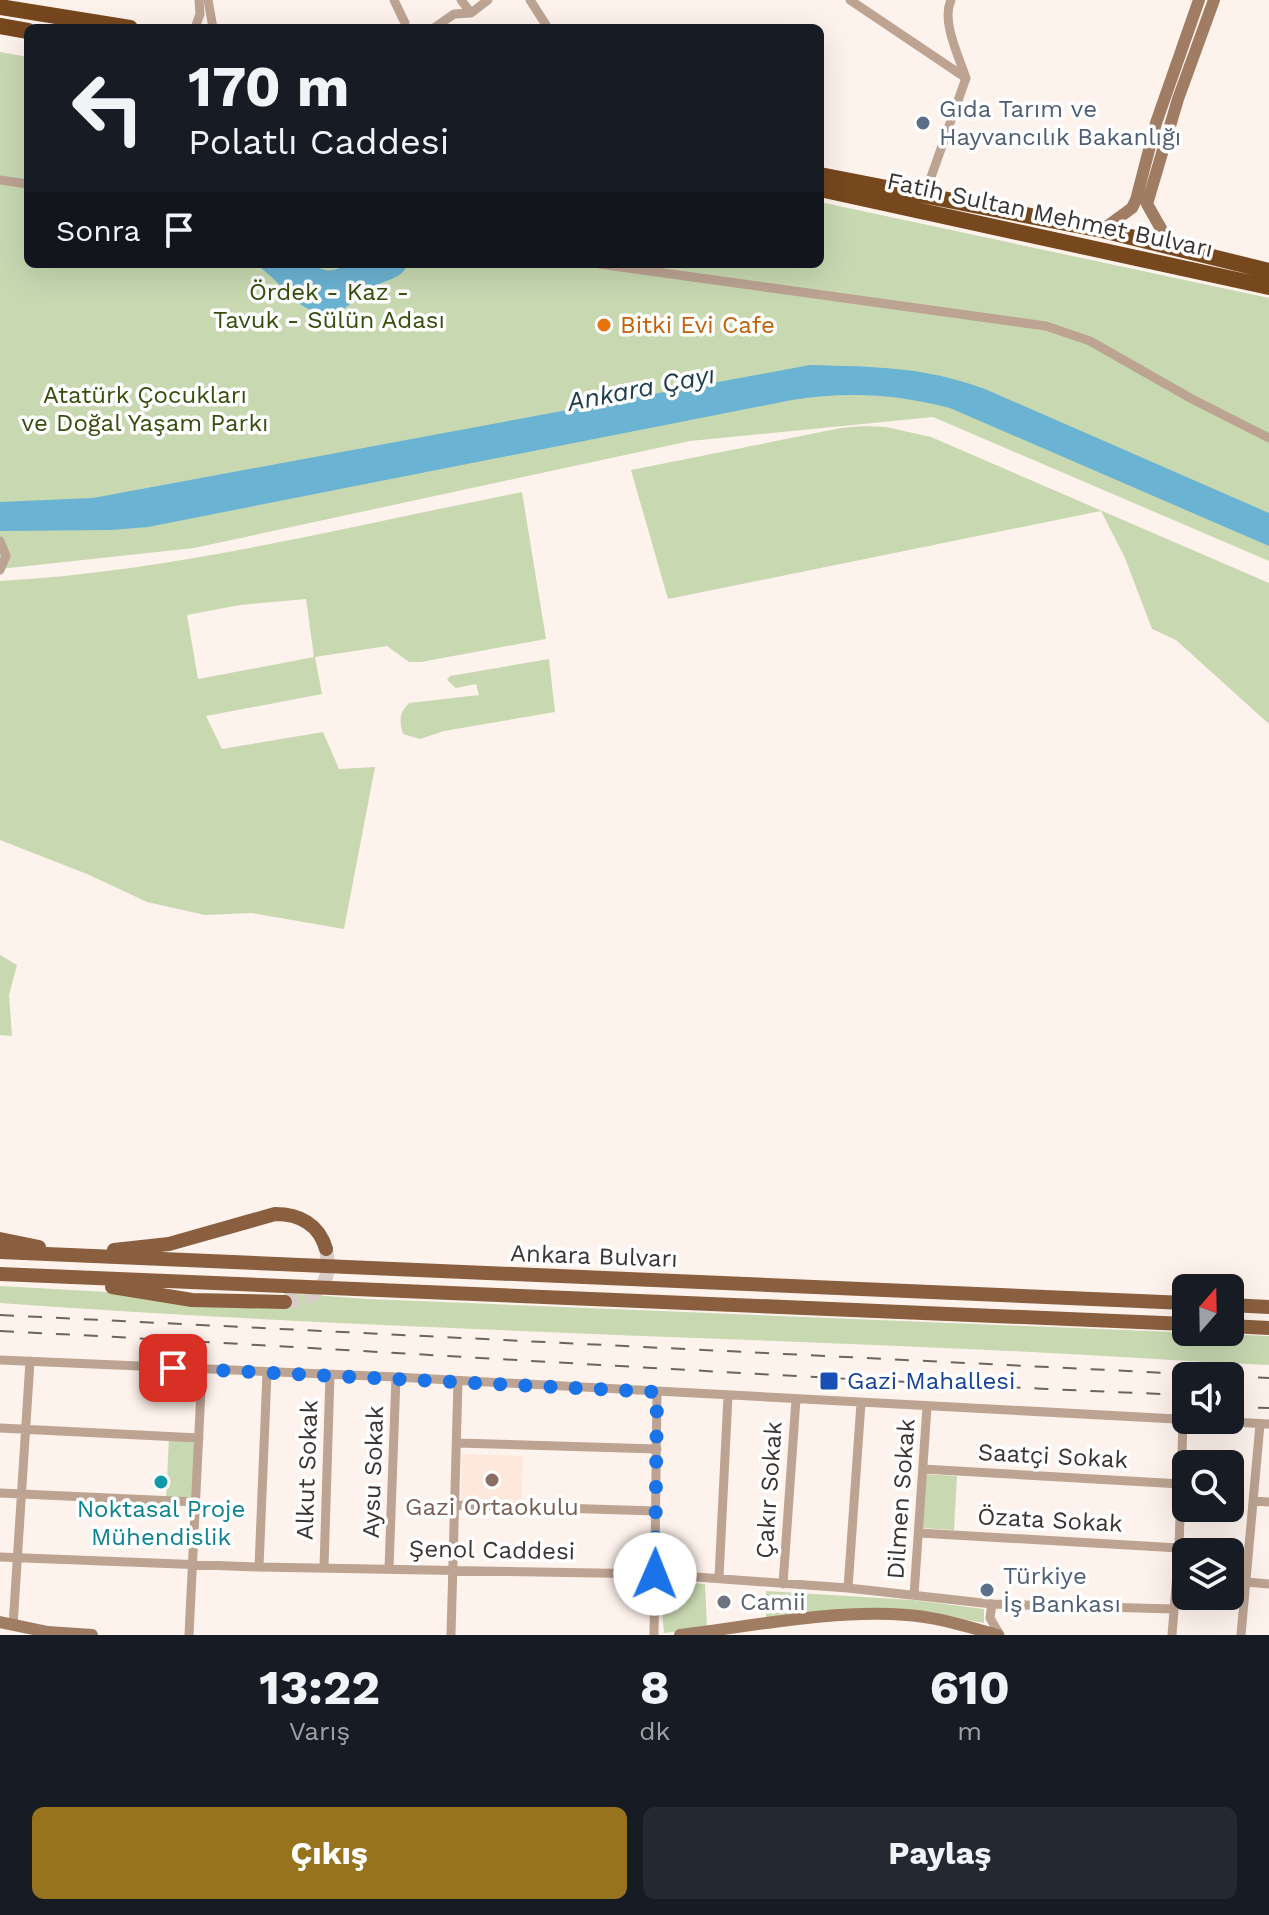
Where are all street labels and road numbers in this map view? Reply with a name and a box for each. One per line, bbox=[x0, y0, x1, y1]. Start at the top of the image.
street label: Fatih Sultan Mehmet Bulvarı bbox=[884, 167, 1216, 263]
street label: Ankara Bulvarı bbox=[510, 1239, 678, 1273]
street label: Alkut Sokak bbox=[291, 1399, 323, 1541]
street label: Aysu Sokak bbox=[357, 1405, 389, 1539]
street label: Dilmen Sokak bbox=[881, 1417, 921, 1580]
street label: Çakır Sokak bbox=[750, 1420, 788, 1560]
street label: Saatçi Sokak bbox=[977, 1438, 1129, 1474]
street label: Özata Sokak bbox=[977, 1502, 1124, 1538]
street label: Şenol Caddesi bbox=[409, 1535, 575, 1565]

